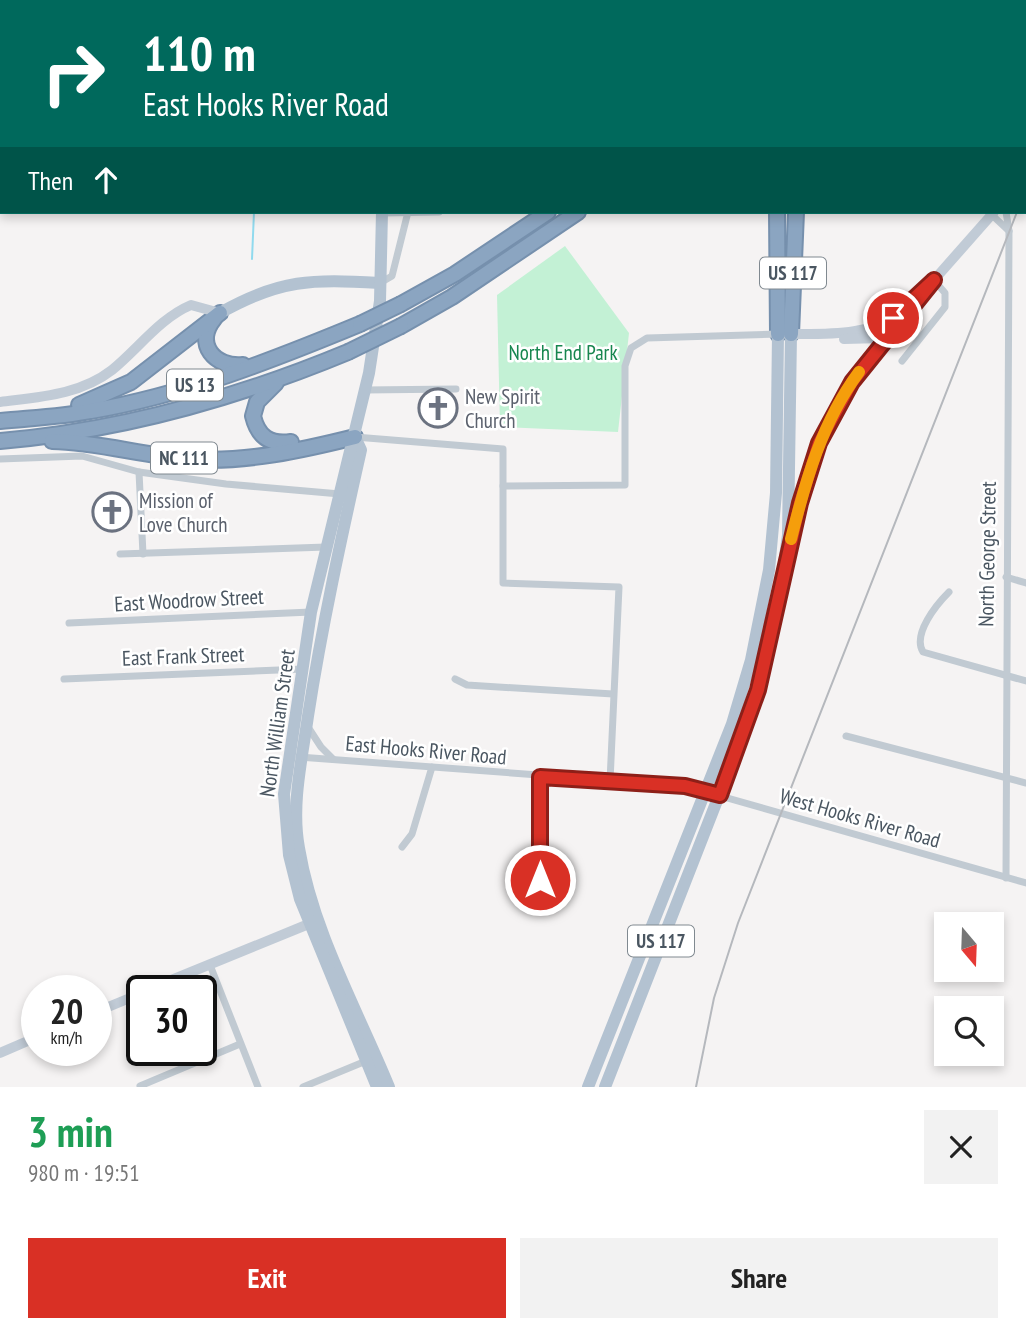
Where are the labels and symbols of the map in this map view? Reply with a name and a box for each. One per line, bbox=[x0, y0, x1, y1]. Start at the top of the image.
road number: US 117 bbox=[760, 258, 826, 288]
pin bbox=[863, 288, 923, 348]
park label: North End Park bbox=[508, 339, 618, 366]
road number: US 13 bbox=[167, 370, 223, 400]
place label: New Spirit Church bbox=[465, 383, 540, 434]
church icon: New Spirit Church bbox=[417, 387, 459, 429]
road number: NC 111 bbox=[151, 442, 217, 474]
street label: North George Street bbox=[972, 481, 1002, 627]
place label: Mission of Love Church bbox=[139, 487, 227, 538]
church icon: Mission of Love Church bbox=[91, 491, 133, 533]
street label: East Woodrow Street bbox=[114, 583, 265, 617]
street label: East Frank Street bbox=[121, 640, 245, 672]
street label: North William Street bbox=[253, 647, 301, 799]
street label: East Hooks River Road bbox=[344, 730, 508, 770]
street label: West Hooks River Road bbox=[777, 782, 943, 854]
position arrow bbox=[503, 843, 577, 917]
north arrow bbox=[934, 912, 1004, 982]
road number: US 117 bbox=[628, 925, 694, 956]
speed limit sign: 30 bbox=[126, 975, 217, 1066]

